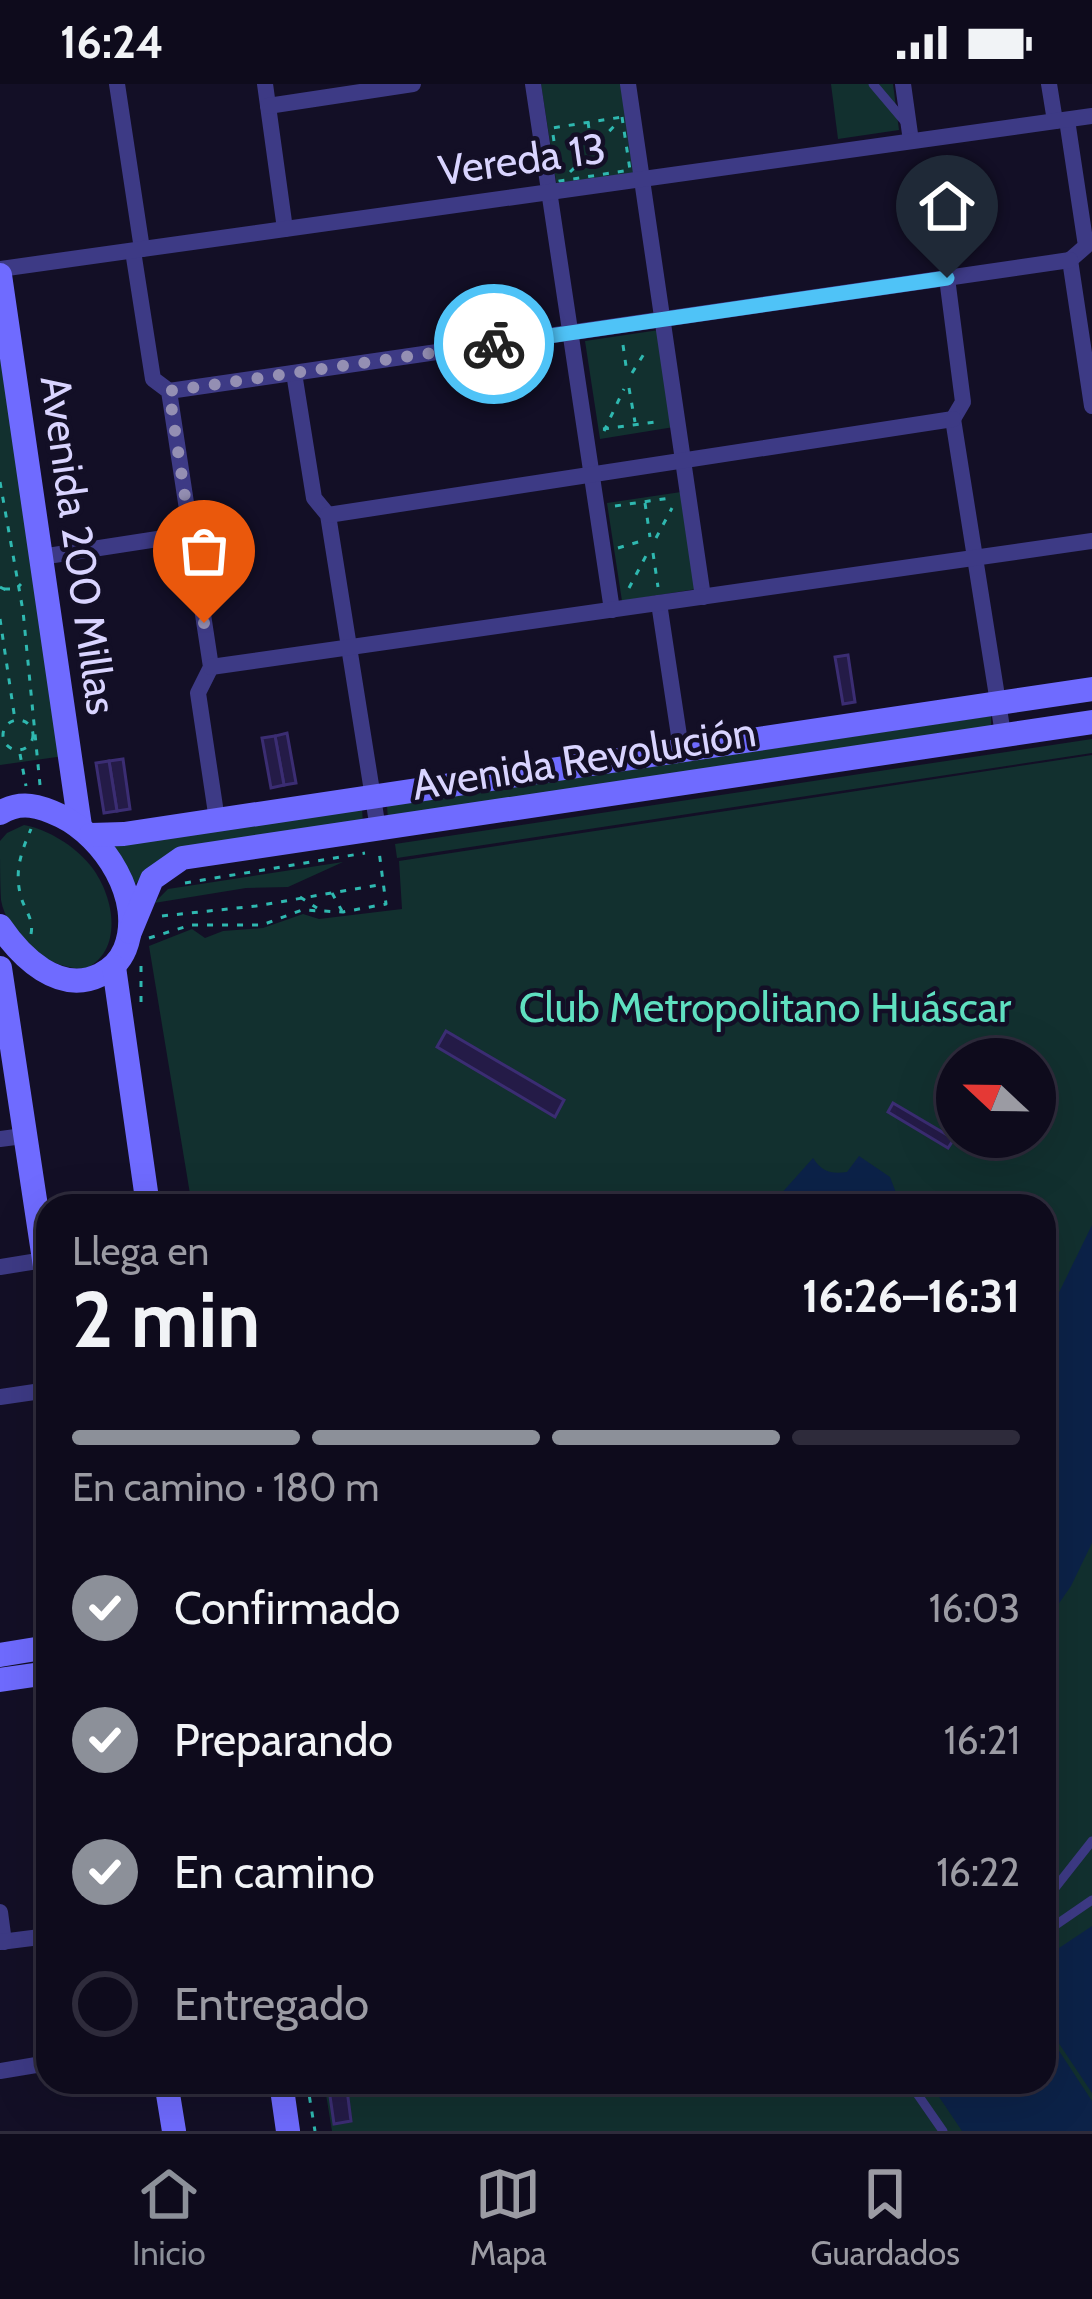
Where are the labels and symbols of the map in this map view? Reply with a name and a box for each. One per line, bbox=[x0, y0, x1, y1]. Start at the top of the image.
street label: Vereda 13 bbox=[435, 122, 609, 196]
pin bbox=[896, 155, 998, 278]
courier bbox=[434, 284, 554, 404]
street label: Avenida 200 Millas bbox=[29, 372, 129, 718]
pin bbox=[153, 500, 255, 623]
street label: Avenida Revolución bbox=[408, 705, 760, 811]
park label: Club Metropolitano Huáscar bbox=[519, 981, 1012, 1033]
north arrow bbox=[936, 1038, 1056, 1158]

